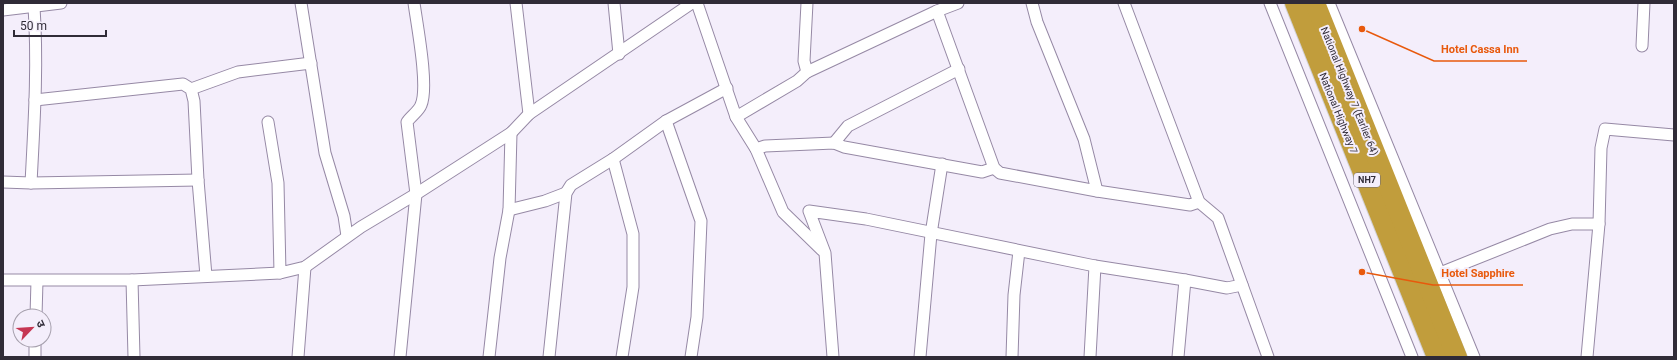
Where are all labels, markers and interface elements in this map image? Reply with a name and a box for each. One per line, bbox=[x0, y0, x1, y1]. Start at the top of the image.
scale bar bbox=[14, 12, 106, 38]
text: 50 m bbox=[20, 19, 47, 33]
street label: National Highway 7 (Earlier 64) bbox=[1319, 25, 1381, 157]
callout: Hotel Cassa Inn bbox=[1434, 38, 1527, 61]
text: Hotel Cassa Inn bbox=[1441, 43, 1519, 56]
street label: National Highway 7 bbox=[1317, 71, 1361, 155]
road number: NH7 bbox=[1354, 173, 1380, 187]
callout: Hotel Sapphire bbox=[1433, 262, 1523, 285]
text: Hotel Sapphire bbox=[1441, 267, 1515, 280]
north arrow bbox=[12, 308, 52, 348]
text: उ bbox=[33, 318, 48, 330]

